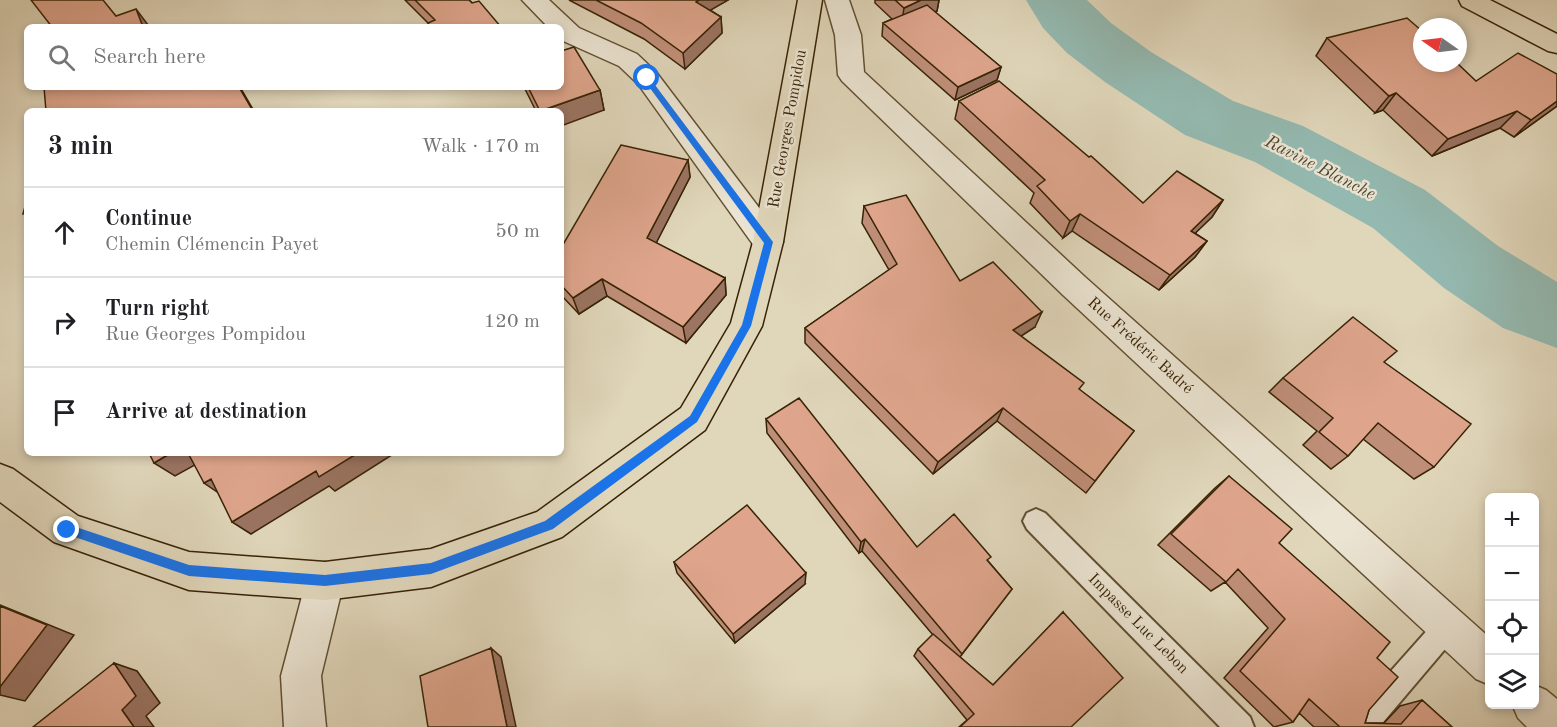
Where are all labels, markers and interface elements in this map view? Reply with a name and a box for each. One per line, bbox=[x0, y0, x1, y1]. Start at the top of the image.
north arrow bbox=[1413, 18, 1467, 72]
search box bbox=[24, 24, 564, 90]
icon: search bbox=[45, 41, 78, 74]
text: Search here bbox=[93, 46, 206, 68]
street label: Rue Georges Pompidou bbox=[766, 48, 810, 210]
route start bbox=[633, 64, 659, 90]
water label: Ravine Blanche bbox=[1261, 132, 1378, 204]
text: 3 min bbox=[48, 134, 113, 160]
text: Walk · 170 m bbox=[421, 137, 540, 157]
text: Continue bbox=[105, 208, 192, 230]
icon: ahead bbox=[48, 216, 81, 249]
text: 50 m bbox=[495, 222, 540, 242]
text: Chemin Clémencin Payet bbox=[105, 235, 319, 255]
street label: Rue Frédéric Badré bbox=[1084, 295, 1196, 397]
text: Turn right bbox=[105, 298, 209, 320]
icon: right bbox=[48, 306, 81, 339]
text: 120 m bbox=[484, 312, 540, 332]
text: Rue Georges Pompidou bbox=[105, 325, 306, 345]
icon: arrive bbox=[48, 396, 81, 429]
text: Arrive at destination bbox=[105, 401, 307, 423]
map controls bbox=[1485, 493, 1539, 709]
button: + bbox=[1485, 493, 1539, 547]
route end bbox=[53, 516, 79, 542]
button: − bbox=[1485, 547, 1539, 601]
street label: Impasse Luc Lebon bbox=[1085, 571, 1191, 677]
button: locate bbox=[1485, 601, 1539, 655]
button: layers bbox=[1485, 655, 1539, 709]

